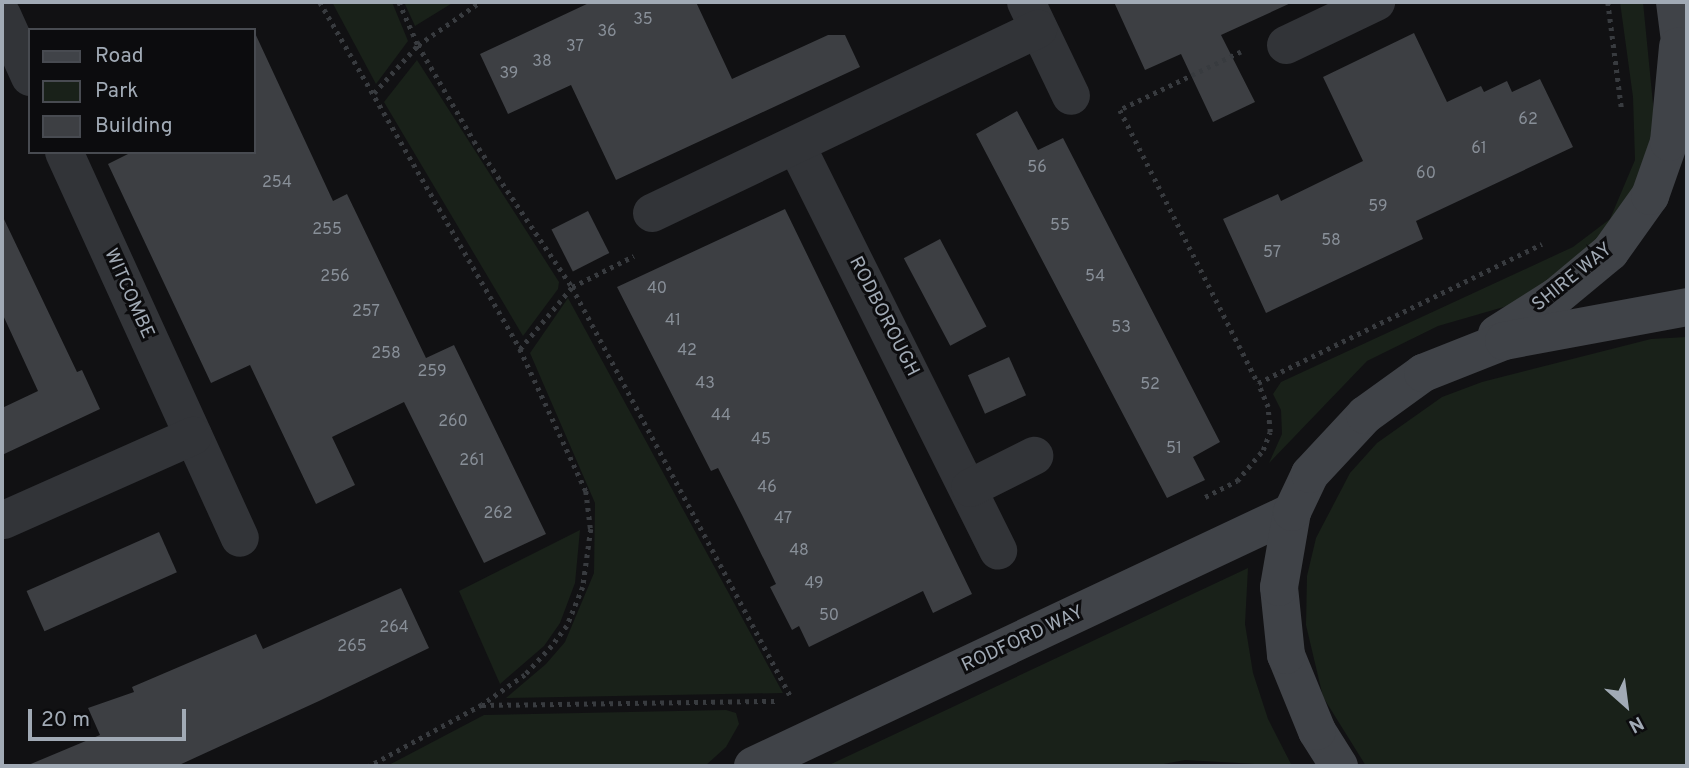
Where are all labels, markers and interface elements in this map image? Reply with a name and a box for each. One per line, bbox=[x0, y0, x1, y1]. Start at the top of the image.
house number: 35 bbox=[633, 10, 653, 30]
house number: 36 bbox=[597, 22, 617, 42]
legend bbox=[28, 28, 256, 154]
house number: 37 bbox=[566, 37, 584, 57]
text: Road bbox=[95, 43, 144, 70]
house number: 38 bbox=[532, 52, 552, 72]
house number: 39 bbox=[500, 64, 518, 84]
text: Park bbox=[95, 78, 138, 105]
house number: 62 bbox=[1518, 110, 1538, 130]
text: Building bbox=[95, 113, 173, 140]
house number: 61 bbox=[1471, 139, 1487, 159]
house number: 56 bbox=[1027, 158, 1047, 178]
house number: 60 bbox=[1416, 164, 1436, 184]
house number: 254 bbox=[262, 173, 292, 193]
house number: 59 bbox=[1368, 197, 1388, 217]
house number: 55 bbox=[1050, 216, 1070, 236]
house number: 255 bbox=[312, 220, 342, 240]
house number: 58 bbox=[1321, 231, 1341, 251]
street label: SHIRE WAY bbox=[1528, 239, 1618, 317]
house number: 57 bbox=[1263, 243, 1281, 263]
street label: WITCOMBE bbox=[98, 245, 158, 343]
street label: RODBOROUGH bbox=[843, 253, 923, 381]
house number: 256 bbox=[320, 267, 350, 287]
house number: 54 bbox=[1085, 267, 1105, 287]
house number: 40 bbox=[647, 279, 667, 299]
house number: 257 bbox=[352, 302, 380, 322]
house number: 41 bbox=[665, 311, 681, 331]
house number: 53 bbox=[1111, 318, 1131, 338]
house number: 42 bbox=[677, 341, 697, 361]
house number: 258 bbox=[371, 344, 401, 364]
house number: 259 bbox=[417, 362, 447, 382]
house number: 43 bbox=[695, 374, 715, 394]
house number: 52 bbox=[1140, 375, 1160, 395]
house number: 44 bbox=[711, 406, 731, 426]
house number: 260 bbox=[438, 412, 468, 432]
house number: 45 bbox=[751, 430, 771, 450]
house number: 51 bbox=[1166, 439, 1182, 459]
house number: 261 bbox=[459, 451, 485, 471]
house number: 46 bbox=[757, 478, 777, 498]
house number: 262 bbox=[483, 504, 513, 524]
house number: 47 bbox=[774, 509, 792, 529]
house number: 48 bbox=[789, 541, 809, 561]
house number: 49 bbox=[804, 574, 824, 594]
street label: RODFORD WAY bbox=[958, 602, 1088, 678]
house number: 50 bbox=[819, 606, 839, 626]
house number: 264 bbox=[379, 618, 409, 638]
house number: 265 bbox=[337, 637, 367, 657]
north arrow bbox=[1591, 670, 1661, 740]
scale bar bbox=[32, 694, 189, 738]
text: 20 m bbox=[41, 707, 90, 734]
text: N bbox=[1624, 710, 1648, 737]

